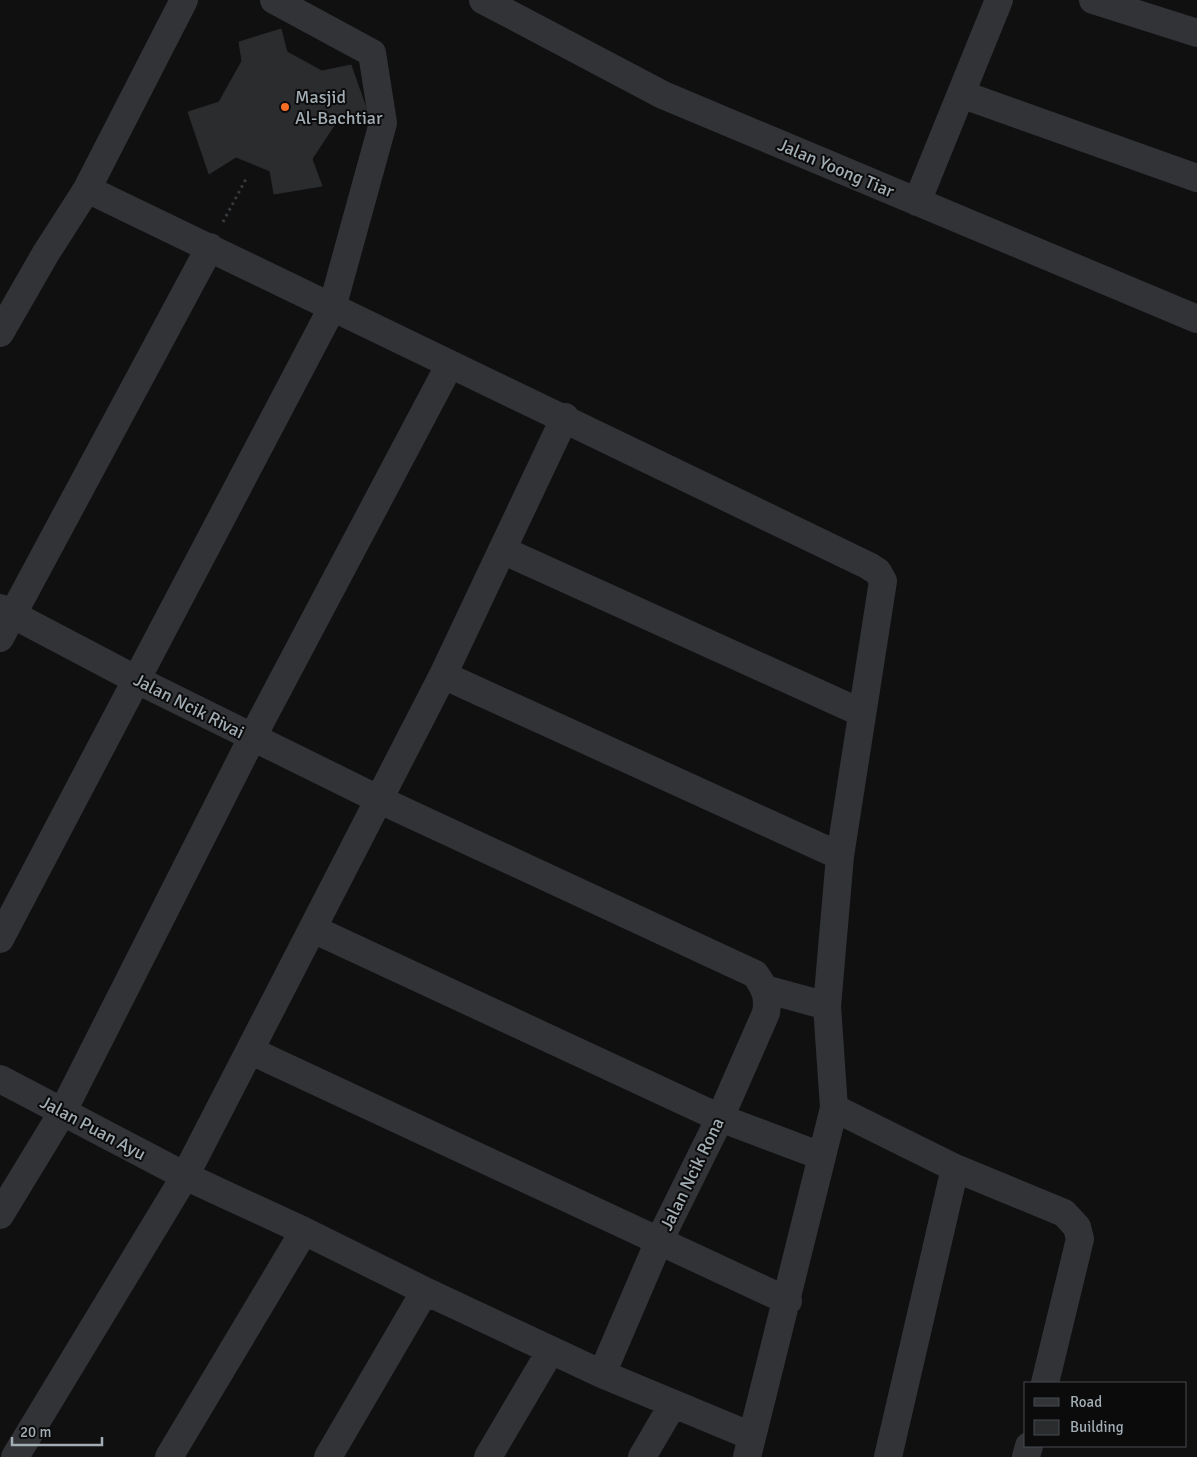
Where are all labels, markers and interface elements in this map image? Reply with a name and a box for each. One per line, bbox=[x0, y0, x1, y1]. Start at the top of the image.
place label: Masjid Al-Bachtiar bbox=[295, 86, 383, 129]
marker: Masjid Al-Bachtiar bbox=[279, 101, 291, 113]
street label: Jalan Yoong Tiar bbox=[774, 134, 898, 203]
street label: Jalan Ncik Rivai bbox=[130, 669, 248, 743]
street label: Jalan Puan Ayu bbox=[36, 1091, 150, 1165]
street label: Jalan Ncik Rona bbox=[655, 1114, 729, 1234]
legend bbox=[1024, 1382, 1187, 1447]
text: Road bbox=[1070, 1393, 1102, 1411]
scale bar bbox=[12, 1414, 102, 1446]
text: Building bbox=[1070, 1418, 1124, 1436]
text: 20 m bbox=[20, 1423, 51, 1441]

